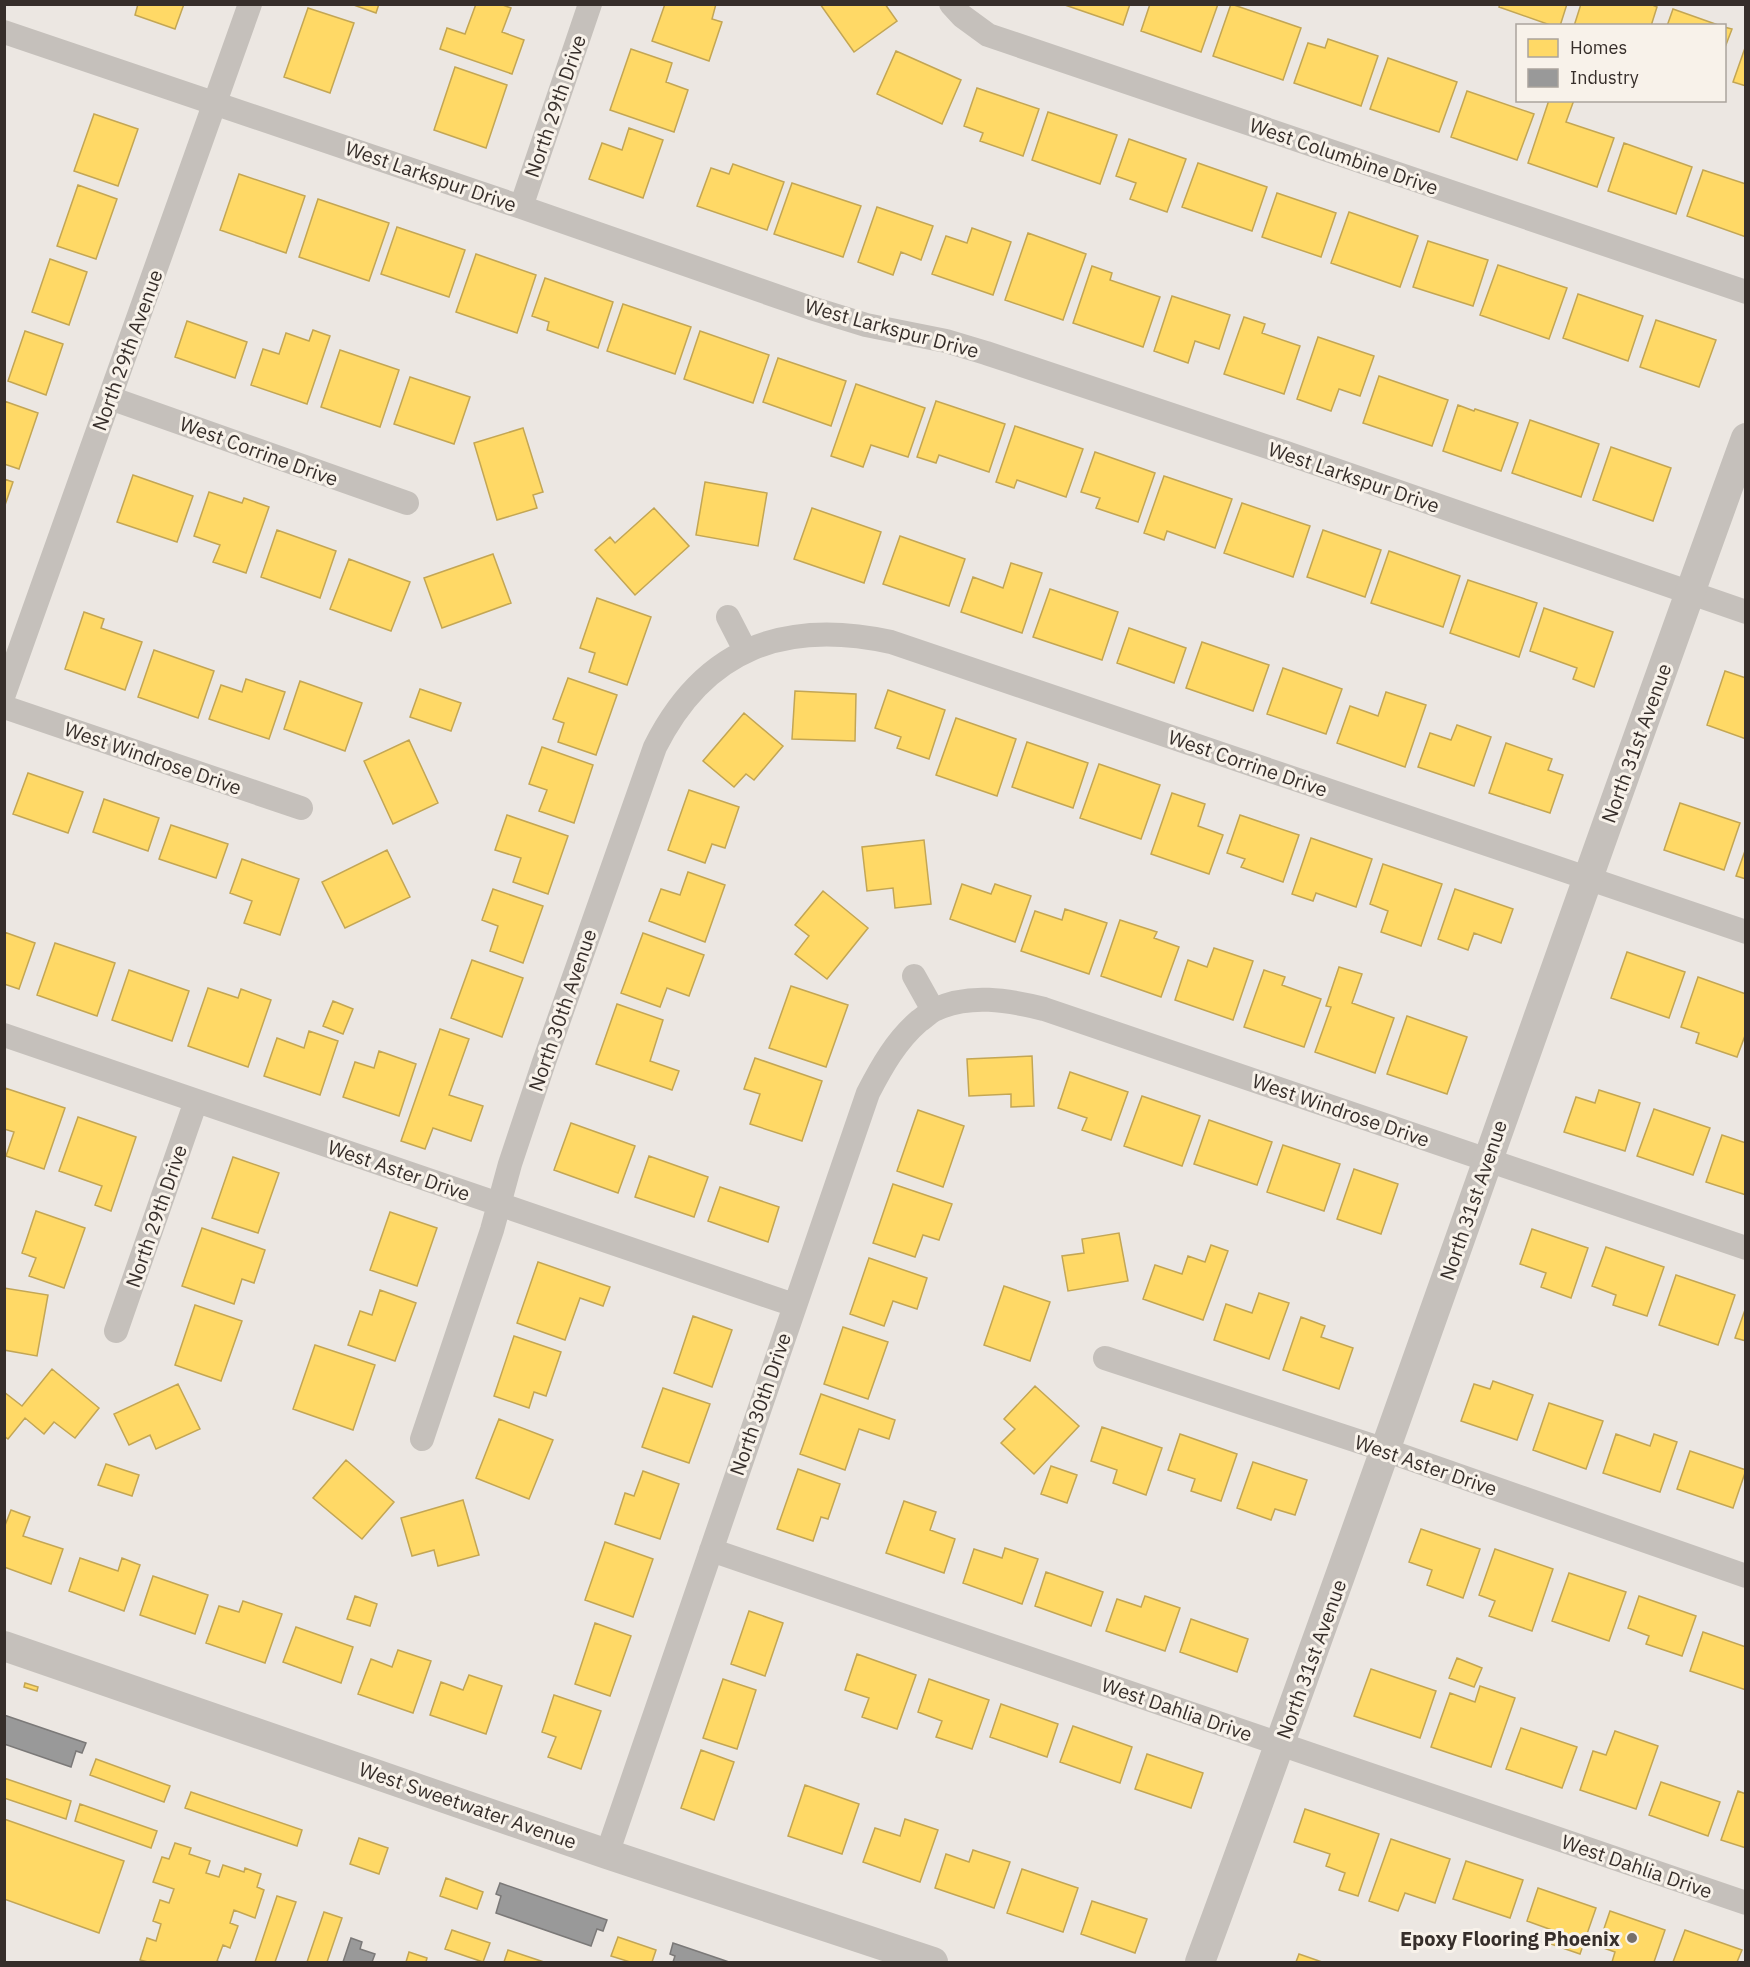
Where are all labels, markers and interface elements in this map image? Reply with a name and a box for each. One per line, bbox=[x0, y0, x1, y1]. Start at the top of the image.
legend bbox=[1516, 24, 1726, 102]
street label: North 29th Drive bbox=[518, 31, 592, 181]
text: Homes bbox=[1570, 36, 1627, 59]
text: Industry bbox=[1570, 66, 1639, 89]
street label: West Columbine Drive bbox=[1246, 111, 1442, 201]
street label: West Larkspur Drive bbox=[342, 134, 520, 218]
street label: North 29th Avenue bbox=[85, 266, 169, 434]
street label: West Larkspur Drive bbox=[802, 292, 982, 364]
street label: West Corrine Drive bbox=[176, 410, 342, 492]
street label: West Larkspur Drive bbox=[1265, 435, 1443, 519]
street label: North 31st Avenue bbox=[1595, 659, 1677, 827]
street label: West Windrose Drive bbox=[61, 715, 245, 801]
street label: West Corrine Drive bbox=[1165, 723, 1331, 803]
street label: North 30th Avenue bbox=[522, 925, 602, 1095]
street label: West Windrose Drive bbox=[1249, 1067, 1433, 1153]
street label: North 31st Avenue bbox=[1433, 1116, 1513, 1284]
street label: West Aster Drive bbox=[324, 1133, 474, 1207]
street label: North 29th Drive bbox=[119, 1141, 193, 1291]
street label: North 30th Drive bbox=[723, 1329, 797, 1479]
street label: West Aster Drive bbox=[1351, 1428, 1501, 1502]
street label: North 31st Avenue bbox=[1270, 1575, 1352, 1743]
street label: West Dahlia Drive bbox=[1098, 1671, 1256, 1747]
street label: West Sweetwater Avenue bbox=[356, 1755, 580, 1855]
street label: West Dahlia Drive bbox=[1558, 1828, 1716, 1904]
place label: Epoxy Flooring Phoenix bbox=[1400, 1925, 1620, 1952]
marker: Epoxy Flooring Phoenix bbox=[1625, 1931, 1639, 1945]

